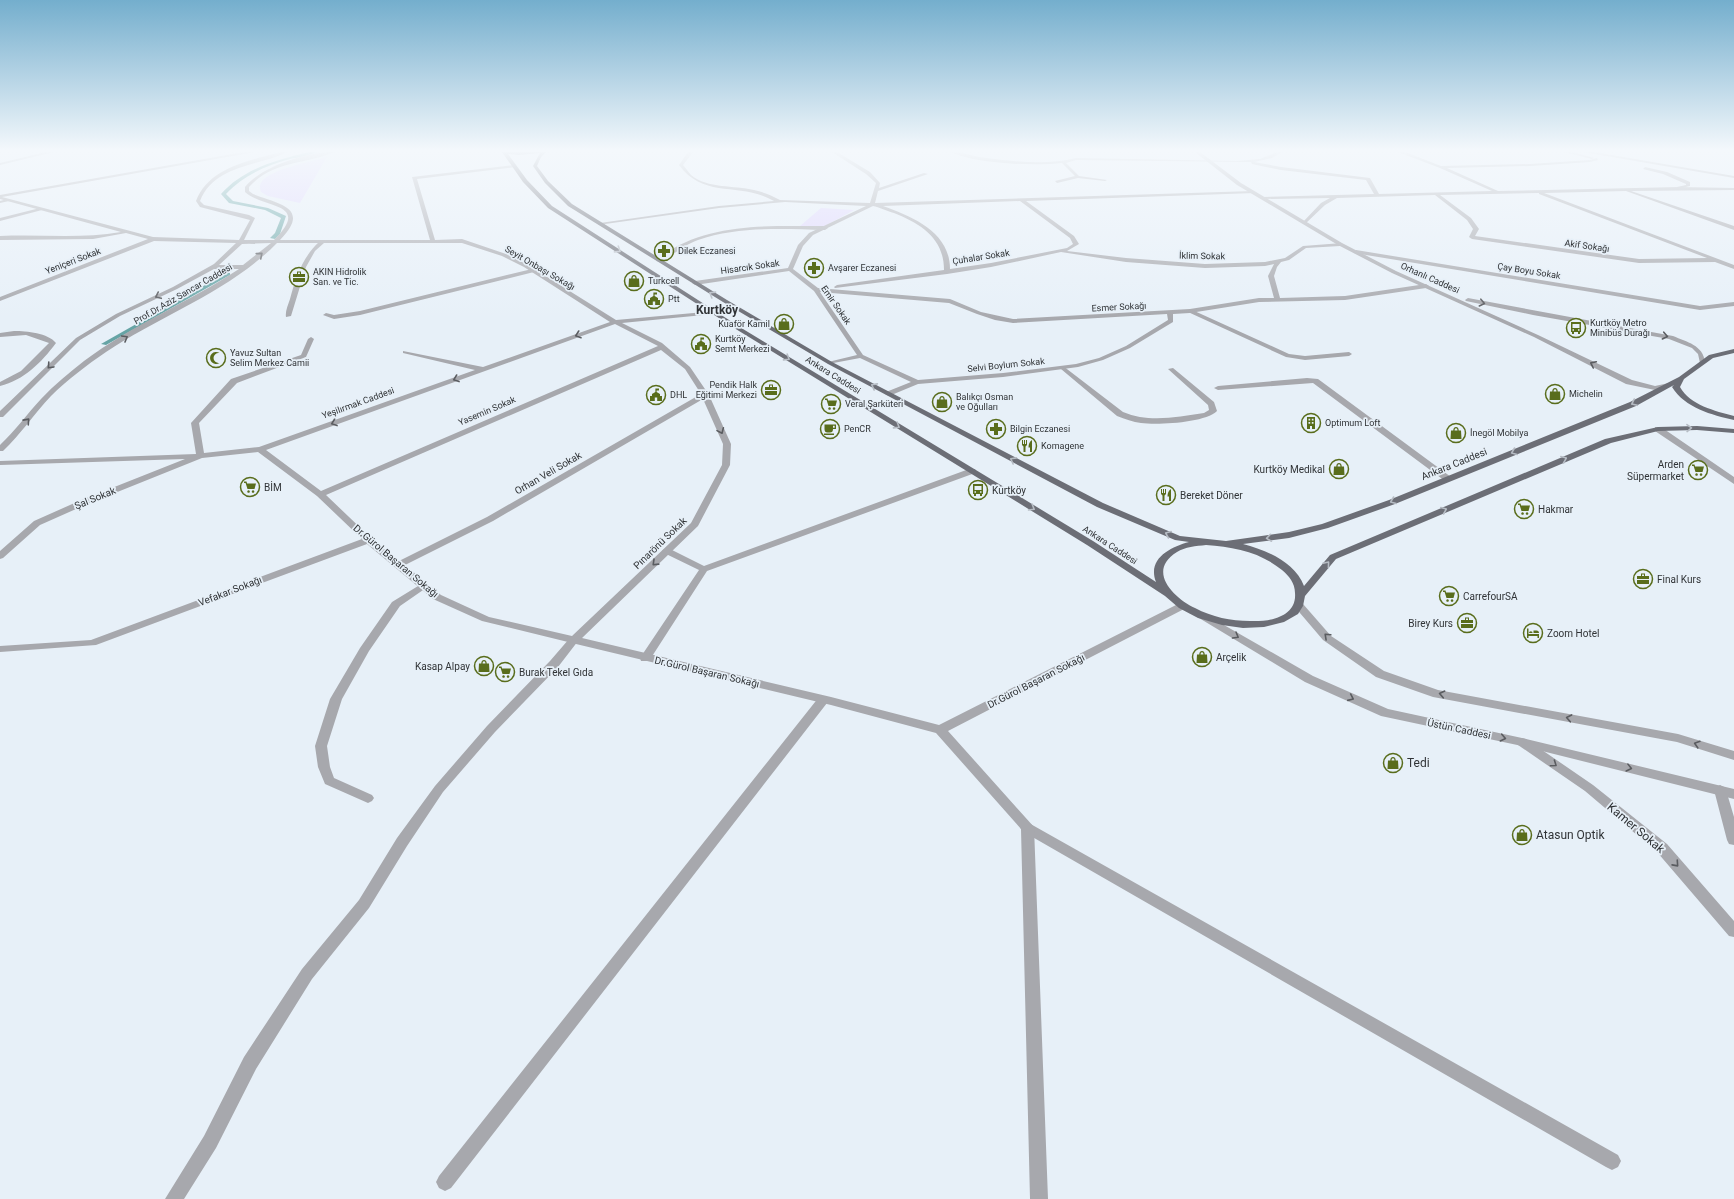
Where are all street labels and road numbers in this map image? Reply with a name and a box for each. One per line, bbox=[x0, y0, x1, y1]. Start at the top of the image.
street label: Akif Sokağı bbox=[1564, 238, 1610, 254]
street label: Seyit Onbaşı Sokağı bbox=[503, 244, 577, 292]
street label: Yeniçeri Sokak bbox=[44, 246, 103, 276]
street label: Çuhalar Sokak bbox=[952, 247, 1011, 266]
street label: İklim Sokak bbox=[1179, 251, 1226, 261]
street label: Hisarcık Sokak bbox=[720, 258, 781, 276]
street label: Orhanlı Caddesi bbox=[1399, 261, 1461, 295]
street label: Çay Boyu Sokak bbox=[1497, 261, 1562, 281]
street label: Prof.Dr.Aziz Sancar Caddesi bbox=[132, 262, 234, 326]
street label: Emir Sokak bbox=[819, 284, 853, 327]
street label: Esmer Sokağı bbox=[1091, 301, 1147, 313]
street label: Ankara Caddesi bbox=[804, 354, 862, 396]
street label: Selvi Boylum Sokak bbox=[967, 356, 1046, 374]
street label: Yeşilırmak Caddesi bbox=[320, 385, 396, 421]
street label: Yasemin Sokak bbox=[457, 394, 518, 428]
street label: Ankara Caddesi bbox=[1420, 446, 1488, 482]
street label: Orhan Veli Sokak bbox=[513, 449, 584, 497]
street label: Şal Sokak bbox=[73, 484, 118, 511]
street label: Pınarönü Sokak bbox=[631, 514, 689, 571]
street label: Dr.Gürol Başaran Sokağı bbox=[351, 522, 441, 600]
street label: Ankara Caddesi bbox=[1081, 524, 1139, 566]
street label: Vefakar Sokağı bbox=[197, 574, 263, 608]
street label: Dr.Gürol Başaran Sokağı bbox=[986, 652, 1086, 710]
street label: Dr.Gürol Başaran Sokağı bbox=[653, 655, 761, 689]
street label: Üstün Caddesi bbox=[1426, 716, 1492, 741]
street label: Kamer Sokak bbox=[1604, 800, 1668, 857]

